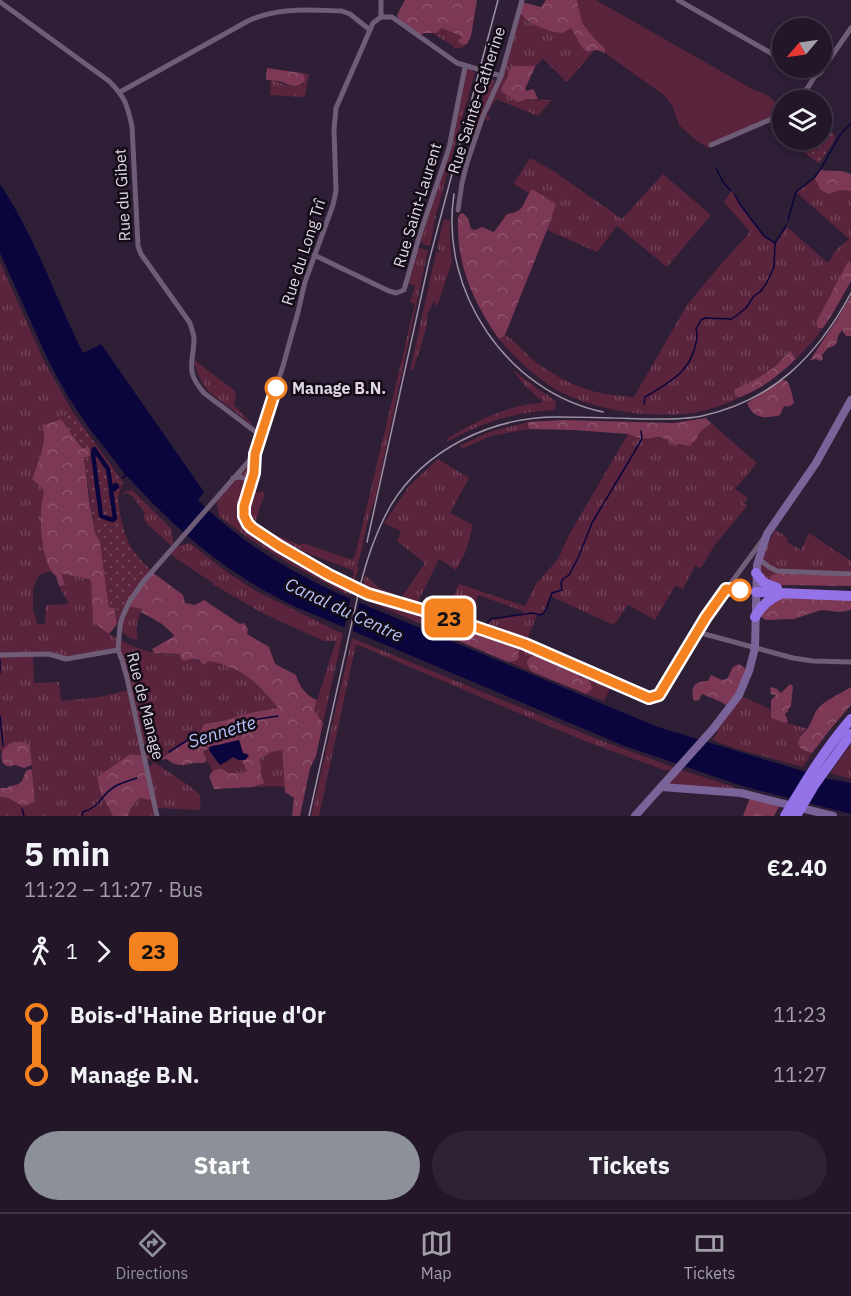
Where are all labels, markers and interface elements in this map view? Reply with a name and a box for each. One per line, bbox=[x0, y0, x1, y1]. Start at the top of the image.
north arrow bbox=[772, 18, 832, 78]
map controls bbox=[772, 18, 832, 150]
street label: Rue Sainte-Catherine bbox=[443, 24, 509, 176]
button: layers bbox=[772, 90, 832, 150]
street label: Rue Saint-Laurent bbox=[389, 140, 445, 270]
street label: Rue du Gibet bbox=[110, 148, 134, 242]
street label: Rue du Long Trî bbox=[276, 195, 330, 308]
marker: Manage B.N. bbox=[265, 377, 287, 399]
place label: Manage B.N. bbox=[292, 378, 386, 398]
water label: Canal du Centre bbox=[282, 572, 407, 647]
unlabelled marker bbox=[729, 579, 751, 601]
line badge: 23 bbox=[422, 598, 476, 638]
text: 23 bbox=[436, 604, 462, 632]
street label: Rue de Manage bbox=[123, 650, 169, 762]
water label: Sennette bbox=[185, 710, 259, 753]
text: 5 min bbox=[24, 832, 110, 875]
text: €2.40 bbox=[767, 853, 827, 882]
text: 11:22 – 11:27 · Bus bbox=[24, 876, 203, 903]
icon: walk bbox=[24, 935, 57, 968]
icon: forward bbox=[87, 935, 120, 968]
text: 23 bbox=[141, 937, 166, 965]
text: 1 bbox=[66, 938, 78, 965]
text: Bois-d'Haine Brique d'Or bbox=[70, 1000, 326, 1029]
text: 11:23 bbox=[773, 1001, 827, 1028]
text: Manage B.N. bbox=[70, 1060, 200, 1089]
text: 11:27 bbox=[773, 1061, 827, 1088]
button: Start bbox=[24, 1131, 420, 1200]
button: Tickets bbox=[432, 1131, 827, 1200]
tab: Directions bbox=[116, 1227, 188, 1283]
tab: Map bbox=[420, 1227, 453, 1283]
tab: Tickets bbox=[684, 1227, 735, 1283]

